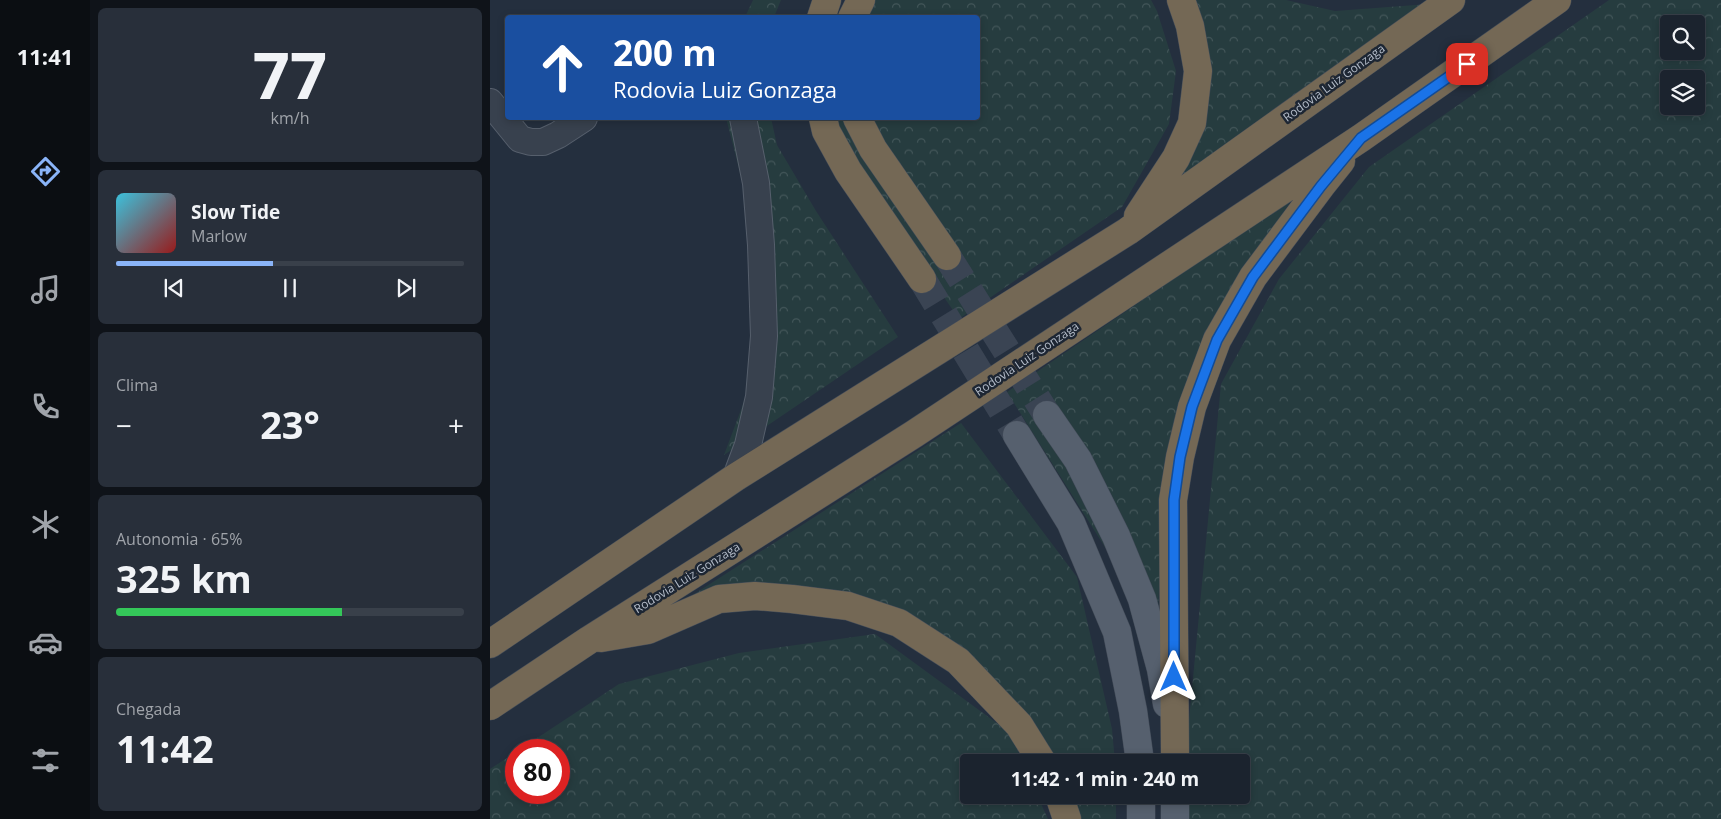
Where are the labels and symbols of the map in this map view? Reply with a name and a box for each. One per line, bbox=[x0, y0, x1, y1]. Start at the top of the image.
street label: Rodovia Luiz Gonzaga bbox=[1279, 40, 1388, 125]
pin bbox=[1446, 43, 1488, 85]
street label: Rodovia Luiz Gonzaga bbox=[971, 317, 1082, 400]
street label: Rodovia Luiz Gonzaga bbox=[630, 538, 743, 617]
position arrow bbox=[1147, 650, 1199, 702]
speed limit sign: 80 bbox=[505, 739, 570, 804]

